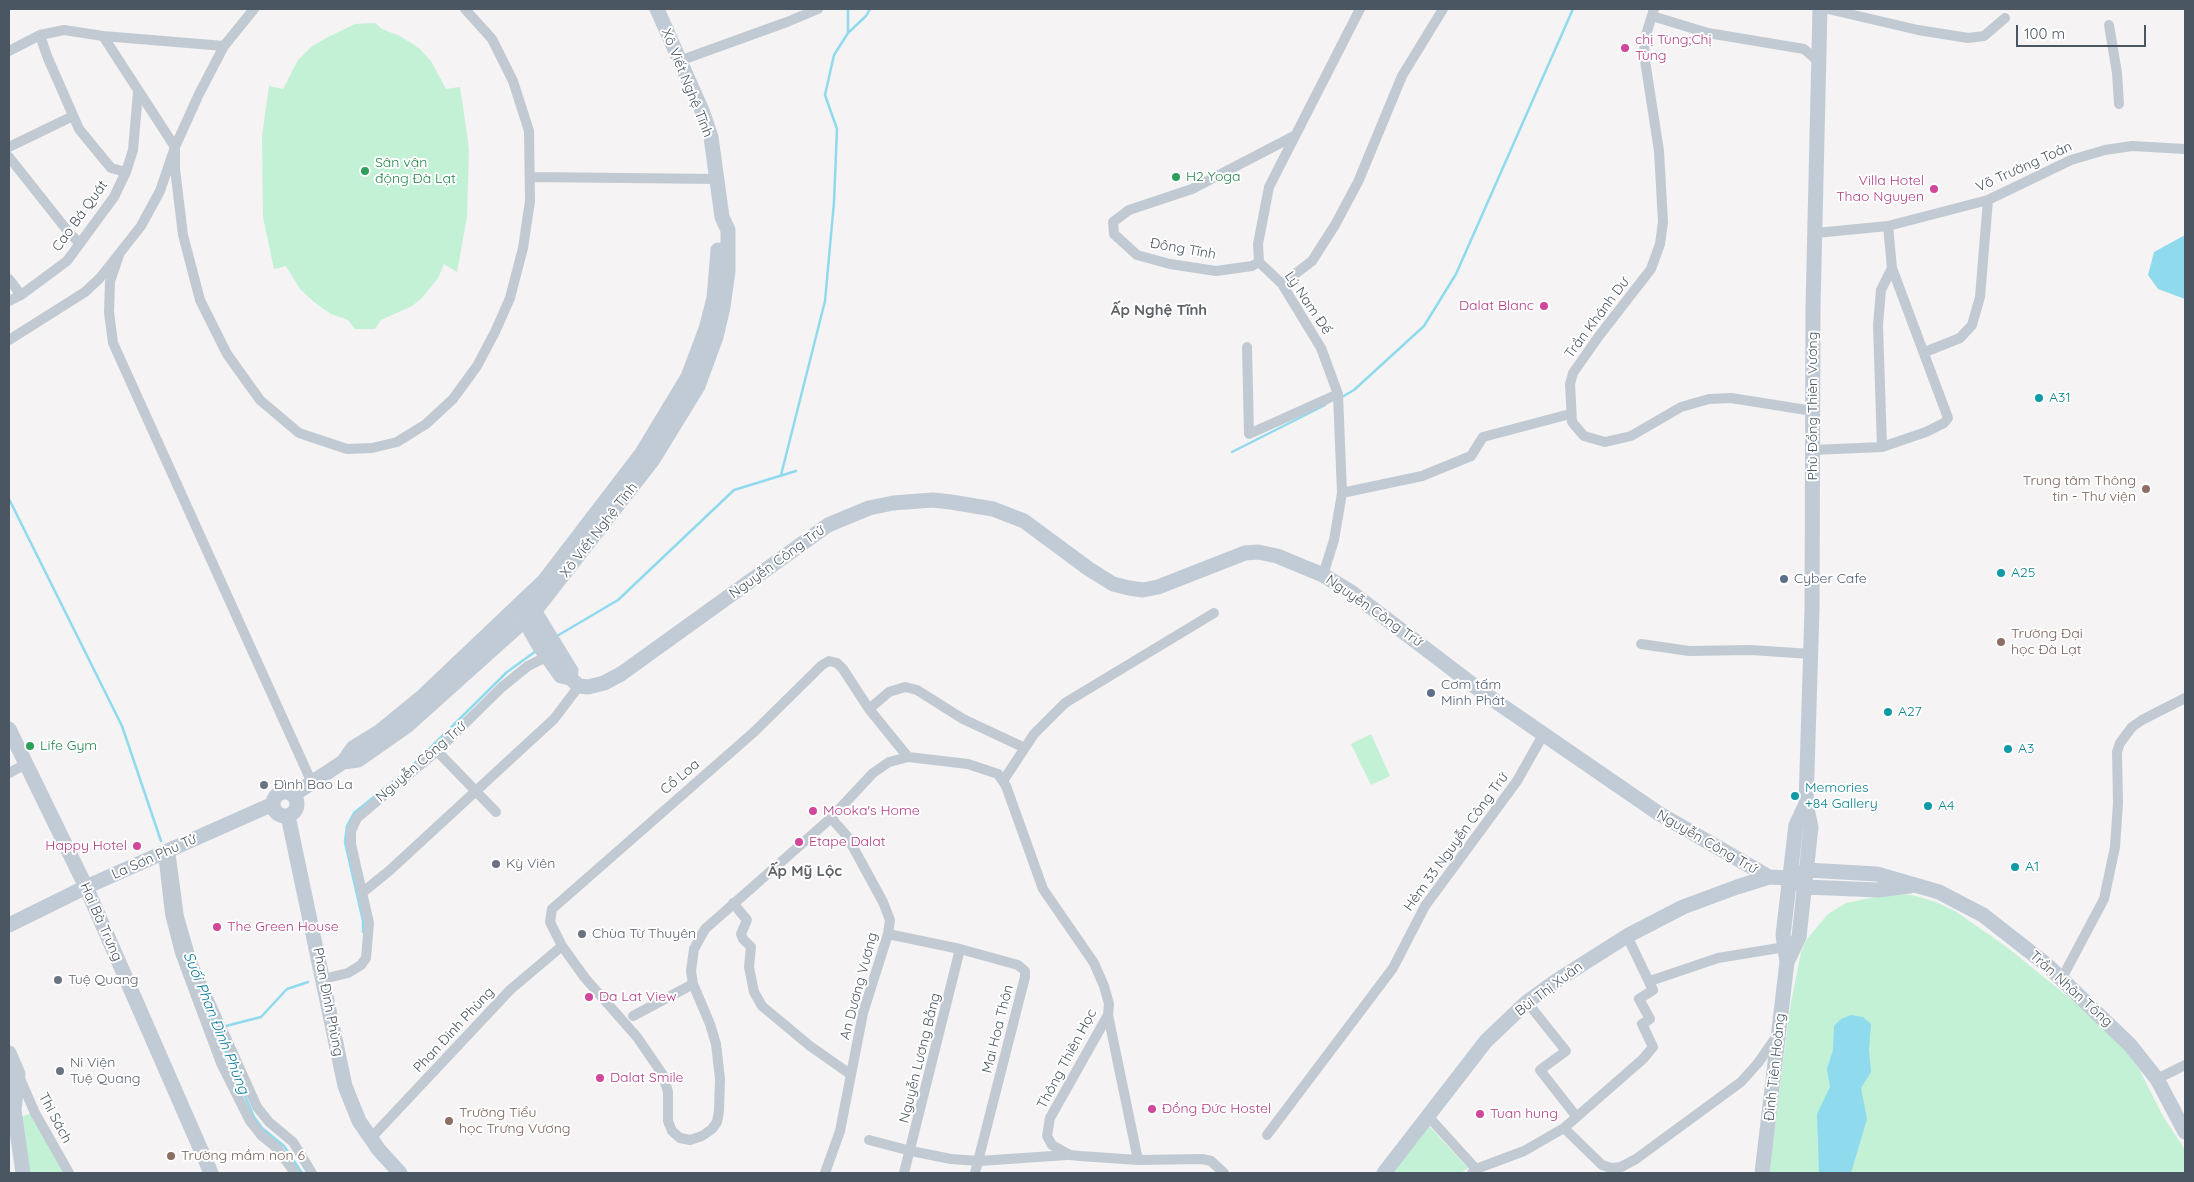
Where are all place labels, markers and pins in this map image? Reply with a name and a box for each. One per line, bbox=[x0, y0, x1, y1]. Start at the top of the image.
place label: chị Tùng;Chị Tùng bbox=[1635, 32, 1711, 64]
marker: chị Tùng;Chị Tùng bbox=[1619, 42, 1631, 54]
place label: Sân vận động Đà Lạt bbox=[375, 155, 456, 188]
marker: Sân vận động Đà Lạt bbox=[359, 165, 371, 177]
place label: H2 Yoga bbox=[1186, 169, 1241, 185]
marker: H2 Yoga bbox=[1170, 171, 1182, 183]
place label: Villa Hotel Thao Nguyen bbox=[1836, 173, 1924, 206]
marker: Villa Hotel Thao Nguyen bbox=[1928, 183, 1940, 195]
place label: Dalat Blanc bbox=[1459, 298, 1534, 314]
marker: Dalat Blanc bbox=[1538, 300, 1550, 312]
place label: A31 bbox=[2049, 390, 2071, 406]
marker: A31 bbox=[2033, 392, 2045, 404]
place label: Trung tâm Thông tin - Thư viện bbox=[2023, 473, 2136, 506]
marker: Trung tâm Thông tin - Thư viện bbox=[2140, 483, 2152, 495]
place label: A25 bbox=[2011, 565, 2035, 581]
marker: A25 bbox=[1995, 567, 2007, 579]
place label: Cyber Cafe bbox=[1794, 571, 1867, 587]
marker: Cyber Cafe bbox=[1778, 573, 1790, 585]
place label: Trường Đại học Đà Lạt bbox=[2011, 626, 2083, 658]
marker: Trường Đại học Đà Lạt bbox=[1995, 636, 2007, 648]
place label: Cơm tấm Minh Phát bbox=[1441, 677, 1505, 710]
marker: Cơm tấm Minh Phát bbox=[1425, 687, 1437, 699]
place label: A27 bbox=[1898, 704, 1922, 720]
marker: A27 bbox=[1882, 706, 1894, 718]
place label: Life Gym bbox=[40, 738, 97, 754]
marker: Life Gym bbox=[24, 740, 36, 752]
place label: A3 bbox=[2018, 741, 2034, 757]
marker: A3 bbox=[2002, 743, 2014, 755]
place label: Đình Bao La bbox=[274, 777, 353, 793]
marker: Đình Bao La bbox=[258, 779, 270, 791]
place label: Memories +84 Gallery bbox=[1805, 780, 1878, 812]
marker: Memories +84 Gallery bbox=[1789, 790, 1801, 802]
place label: A4 bbox=[1938, 798, 1954, 814]
marker: A4 bbox=[1922, 800, 1934, 812]
place label: Mooka's Home bbox=[823, 803, 920, 819]
marker: Mooka's Home bbox=[807, 805, 819, 817]
place label: Etape Dalat bbox=[809, 834, 885, 850]
marker: Etape Dalat bbox=[793, 836, 805, 848]
place label: Happy Hotel bbox=[45, 838, 127, 854]
marker: Happy Hotel bbox=[131, 840, 143, 852]
place label: Kỳ Viên bbox=[506, 856, 555, 872]
marker: Kỳ Viên bbox=[490, 858, 502, 870]
place label: A1 bbox=[2025, 859, 2039, 875]
marker: A1 bbox=[2009, 861, 2021, 873]
place label: The Green House bbox=[227, 919, 339, 935]
marker: The Green House bbox=[211, 921, 223, 933]
place label: Chùa Từ Thuyên bbox=[592, 926, 696, 942]
marker: Chùa Từ Thuyên bbox=[576, 928, 588, 940]
place label: Tuệ Quang bbox=[68, 972, 139, 988]
marker: Tuệ Quang bbox=[52, 974, 64, 986]
place label: Da Lat View bbox=[599, 989, 677, 1005]
marker: Da Lat View bbox=[583, 991, 595, 1003]
place label: Ni Viện Tuệ Quang bbox=[70, 1055, 141, 1088]
marker: Ni Viện Tuệ Quang bbox=[54, 1065, 66, 1077]
place label: Dalat Smile bbox=[610, 1070, 683, 1086]
marker: Dalat Smile bbox=[594, 1072, 606, 1084]
place label: Đồng Đức Hostel bbox=[1162, 1101, 1271, 1117]
marker: Đồng Đức Hostel bbox=[1146, 1103, 1158, 1115]
place label: Trường Tiểu học Trưng Vương bbox=[459, 1105, 571, 1138]
place label: Tuan hung bbox=[1490, 1106, 1558, 1122]
marker: Tuan hung bbox=[1474, 1108, 1486, 1120]
marker: Trường Tiểu học Trưng Vương bbox=[443, 1115, 455, 1127]
place label: Trường mầm non 6 bbox=[181, 1148, 305, 1164]
marker: Trường mầm non 6 bbox=[165, 1150, 177, 1162]

